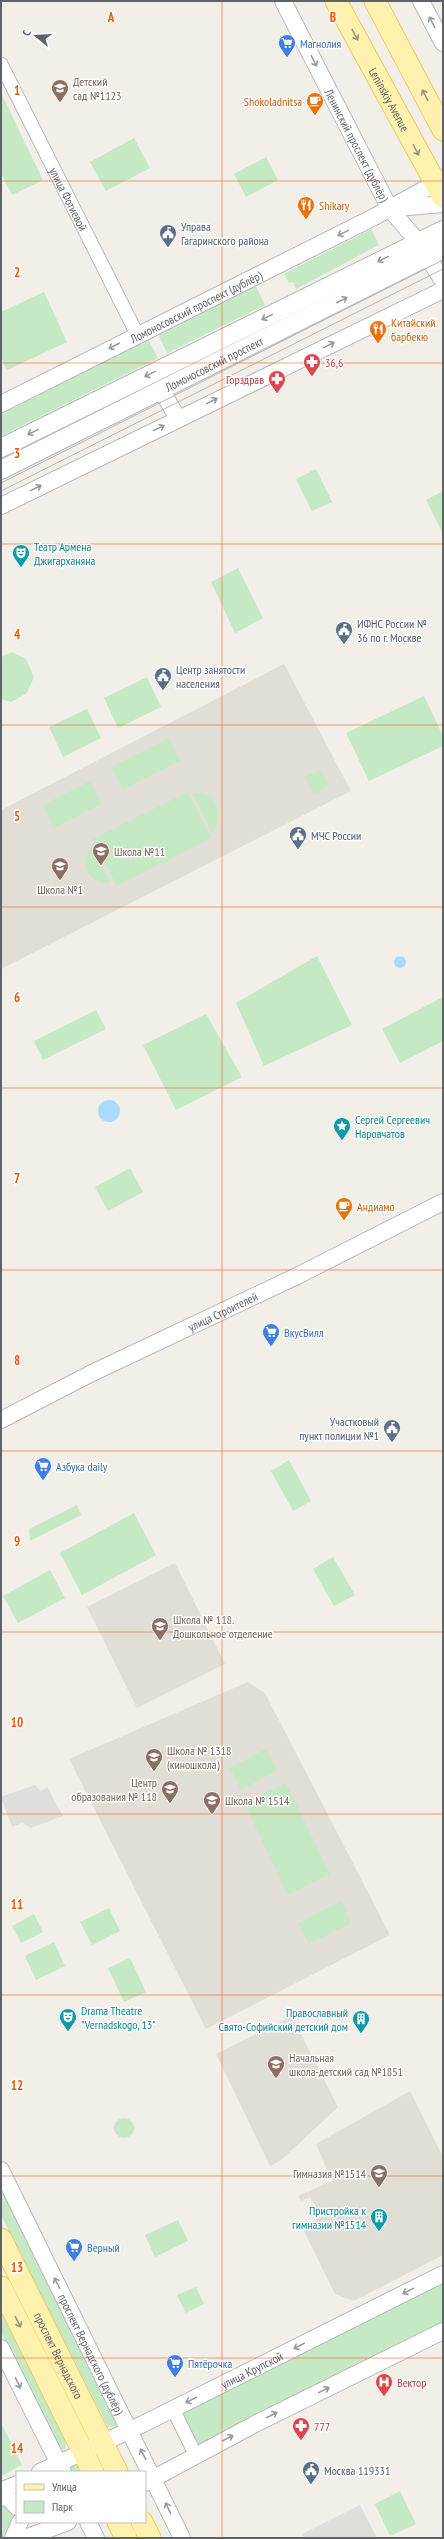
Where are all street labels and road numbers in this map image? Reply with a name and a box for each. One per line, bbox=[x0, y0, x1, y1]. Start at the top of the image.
street label: Leninskiy Avenue bbox=[366, 65, 413, 134]
street label: Ленинский проспект (дублёр) bbox=[321, 85, 393, 204]
street label: улица Фотиевой bbox=[47, 165, 91, 233]
street label: Ломоносовский проспект (дублёр) bbox=[127, 267, 265, 346]
street label: Ломоносовский проспект bbox=[161, 333, 266, 395]
street label: улица Строителей bbox=[185, 1288, 260, 1334]
street label: проспект Вернадского (дублёр) bbox=[56, 2292, 130, 2416]
street label: проспект Вернадского bbox=[32, 2309, 86, 2401]
street label: улица Крупской bbox=[218, 2348, 285, 2391]

